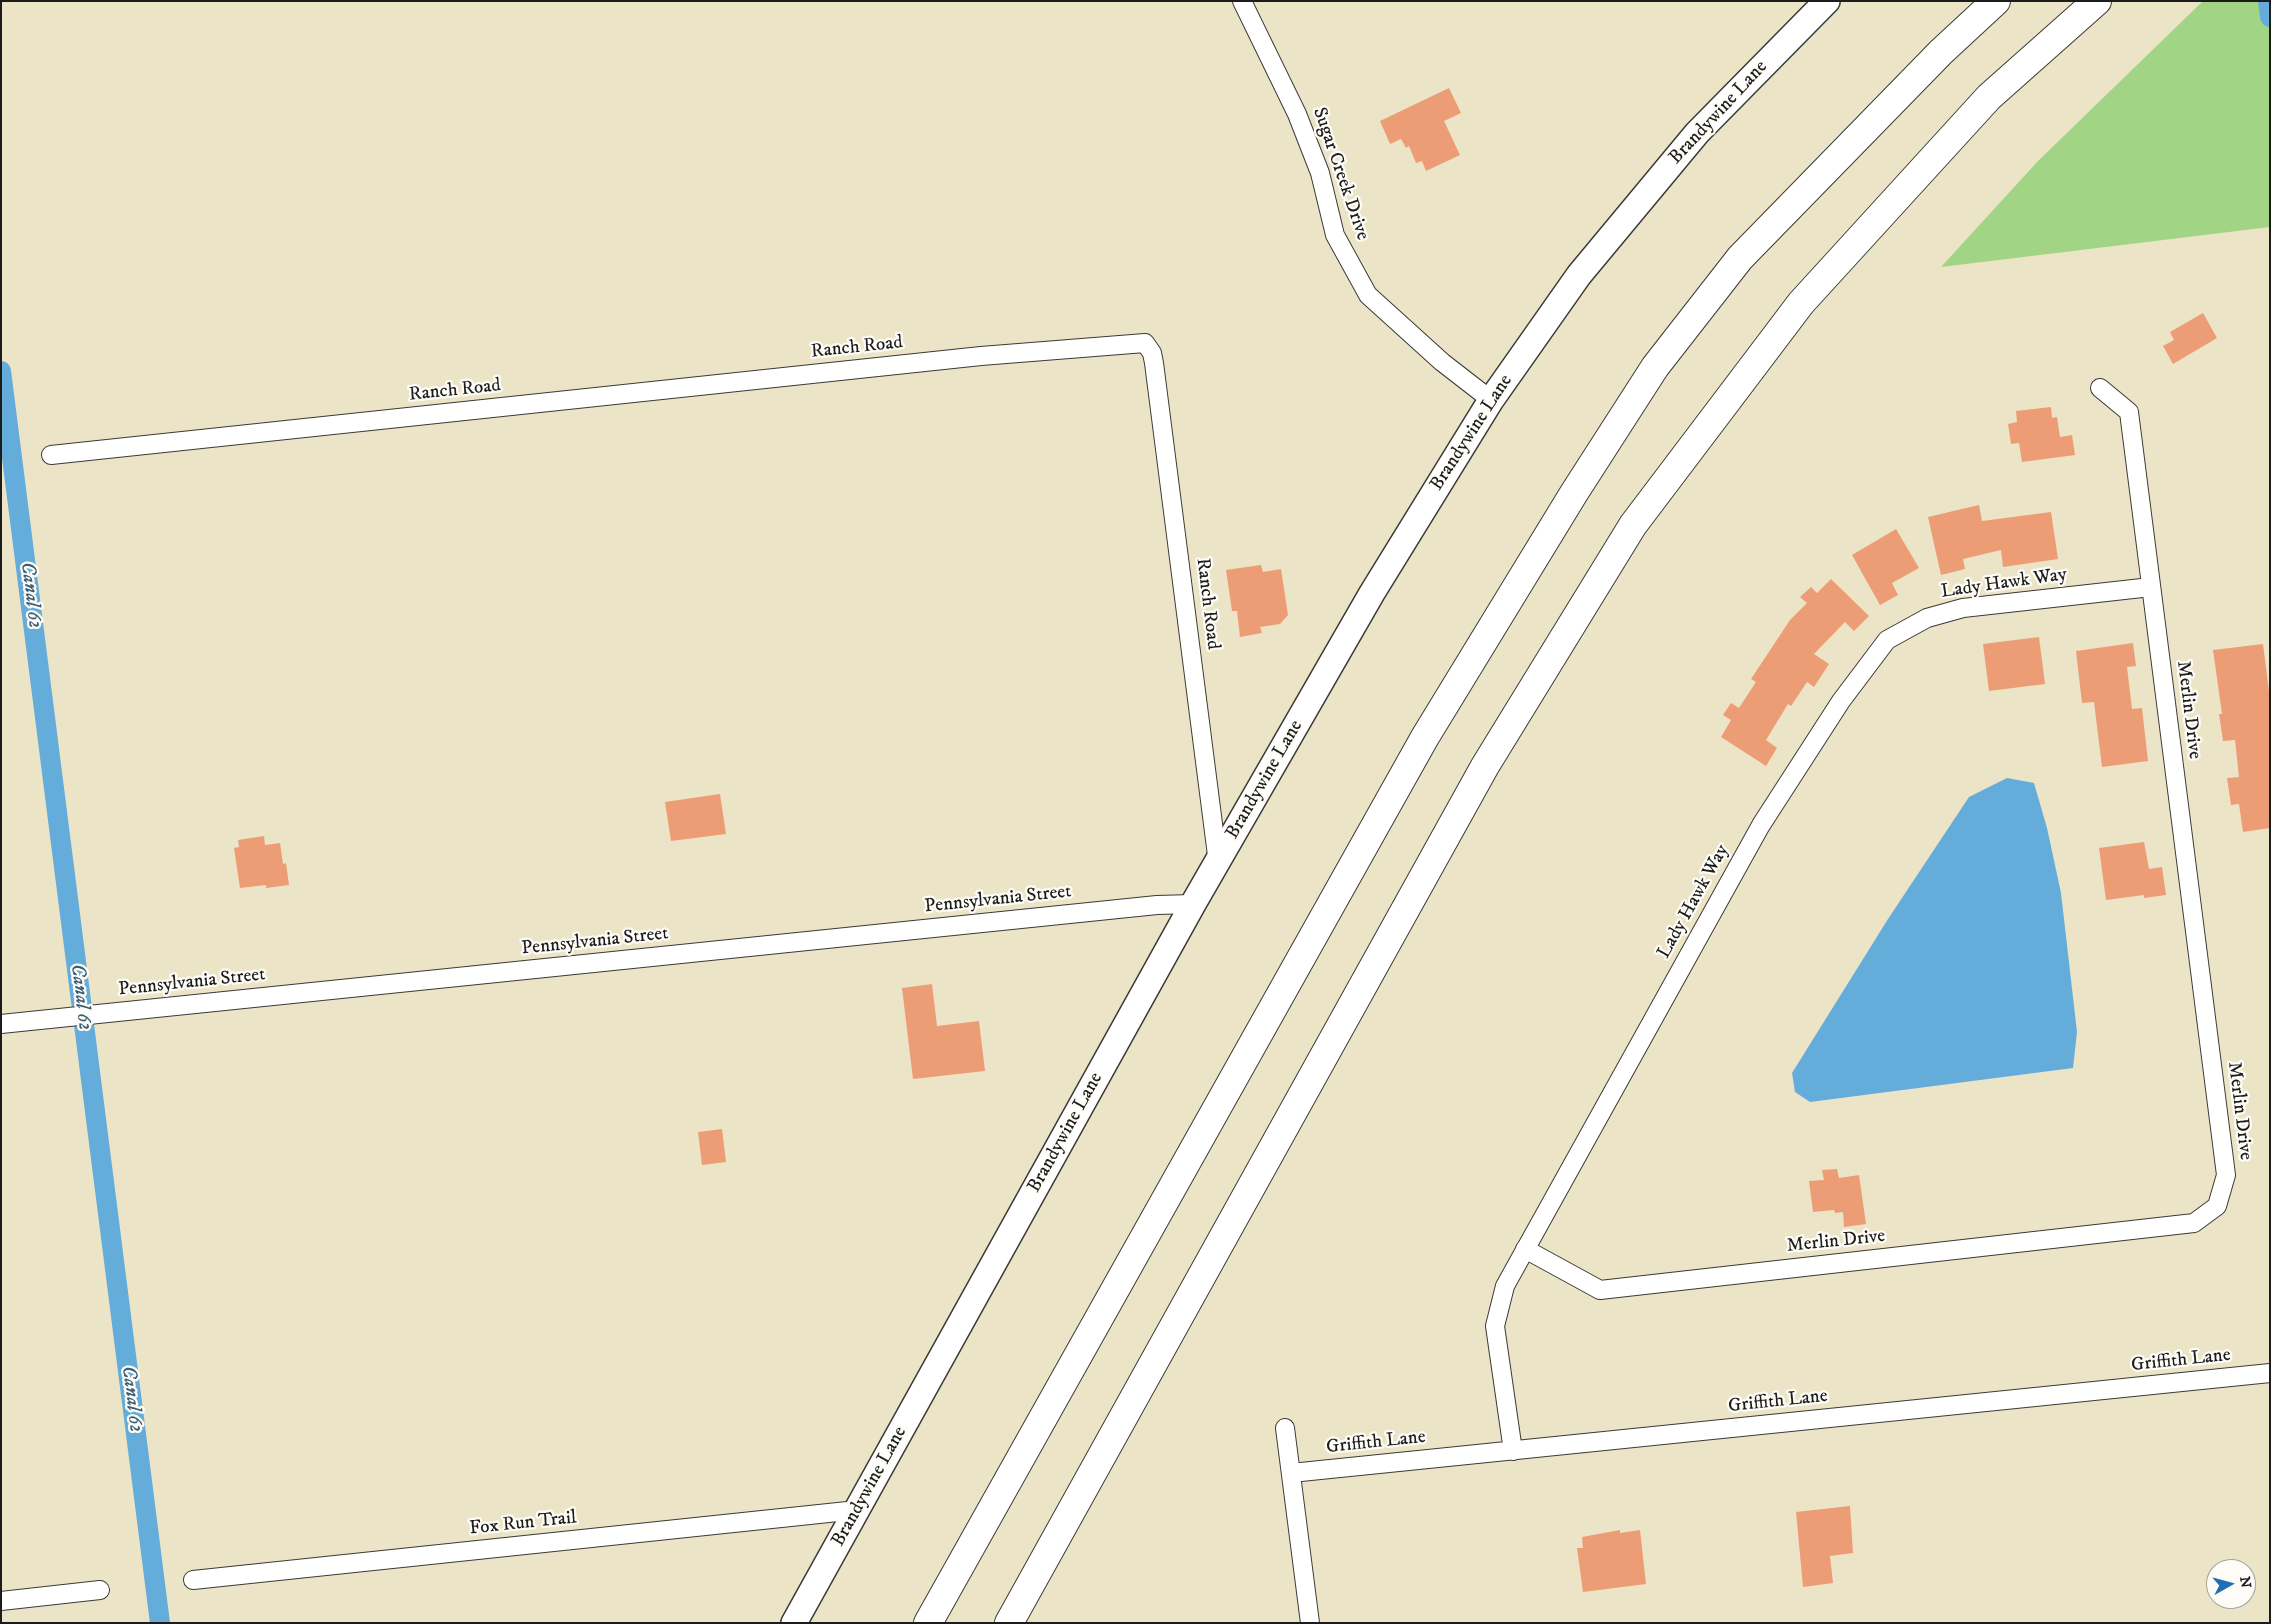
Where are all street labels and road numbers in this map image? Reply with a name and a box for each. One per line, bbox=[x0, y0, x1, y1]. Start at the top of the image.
street label: Brandywine Lane bbox=[1665, 56, 1773, 170]
street label: Sugar Creek Drive bbox=[1307, 105, 1373, 243]
street label: Ranch Road bbox=[810, 332, 904, 364]
street label: Brandywine Lane bbox=[1426, 371, 1518, 495]
street label: Ranch Road bbox=[408, 375, 502, 407]
street label: Ranch Road bbox=[1190, 557, 1224, 651]
street label: Lady Hawk Way bbox=[1940, 564, 2068, 604]
street label: Merlin Drive bbox=[2171, 660, 2205, 760]
street label: Brandywine Lane bbox=[1222, 716, 1308, 844]
street label: Lady Hawk Way bbox=[1653, 841, 1735, 963]
street label: Pennsylvania Street bbox=[924, 881, 1072, 919]
street label: Pennsylvania Street bbox=[521, 923, 669, 961]
street label: Pennsylvania Street bbox=[118, 964, 266, 1002]
street label: Merlin Drive bbox=[2222, 1061, 2256, 1161]
street label: Brandywine Lane bbox=[1024, 1069, 1108, 1197]
street label: Merlin Drive bbox=[1786, 1225, 1886, 1259]
street label: Griffith Lane bbox=[2130, 1344, 2232, 1378]
street label: Griffith Lane bbox=[1727, 1385, 1829, 1419]
street label: Brandywine Lane bbox=[828, 1423, 912, 1551]
street label: Griffith Lane bbox=[1325, 1426, 1427, 1460]
street label: Fox Run Trail bbox=[468, 1507, 578, 1541]

